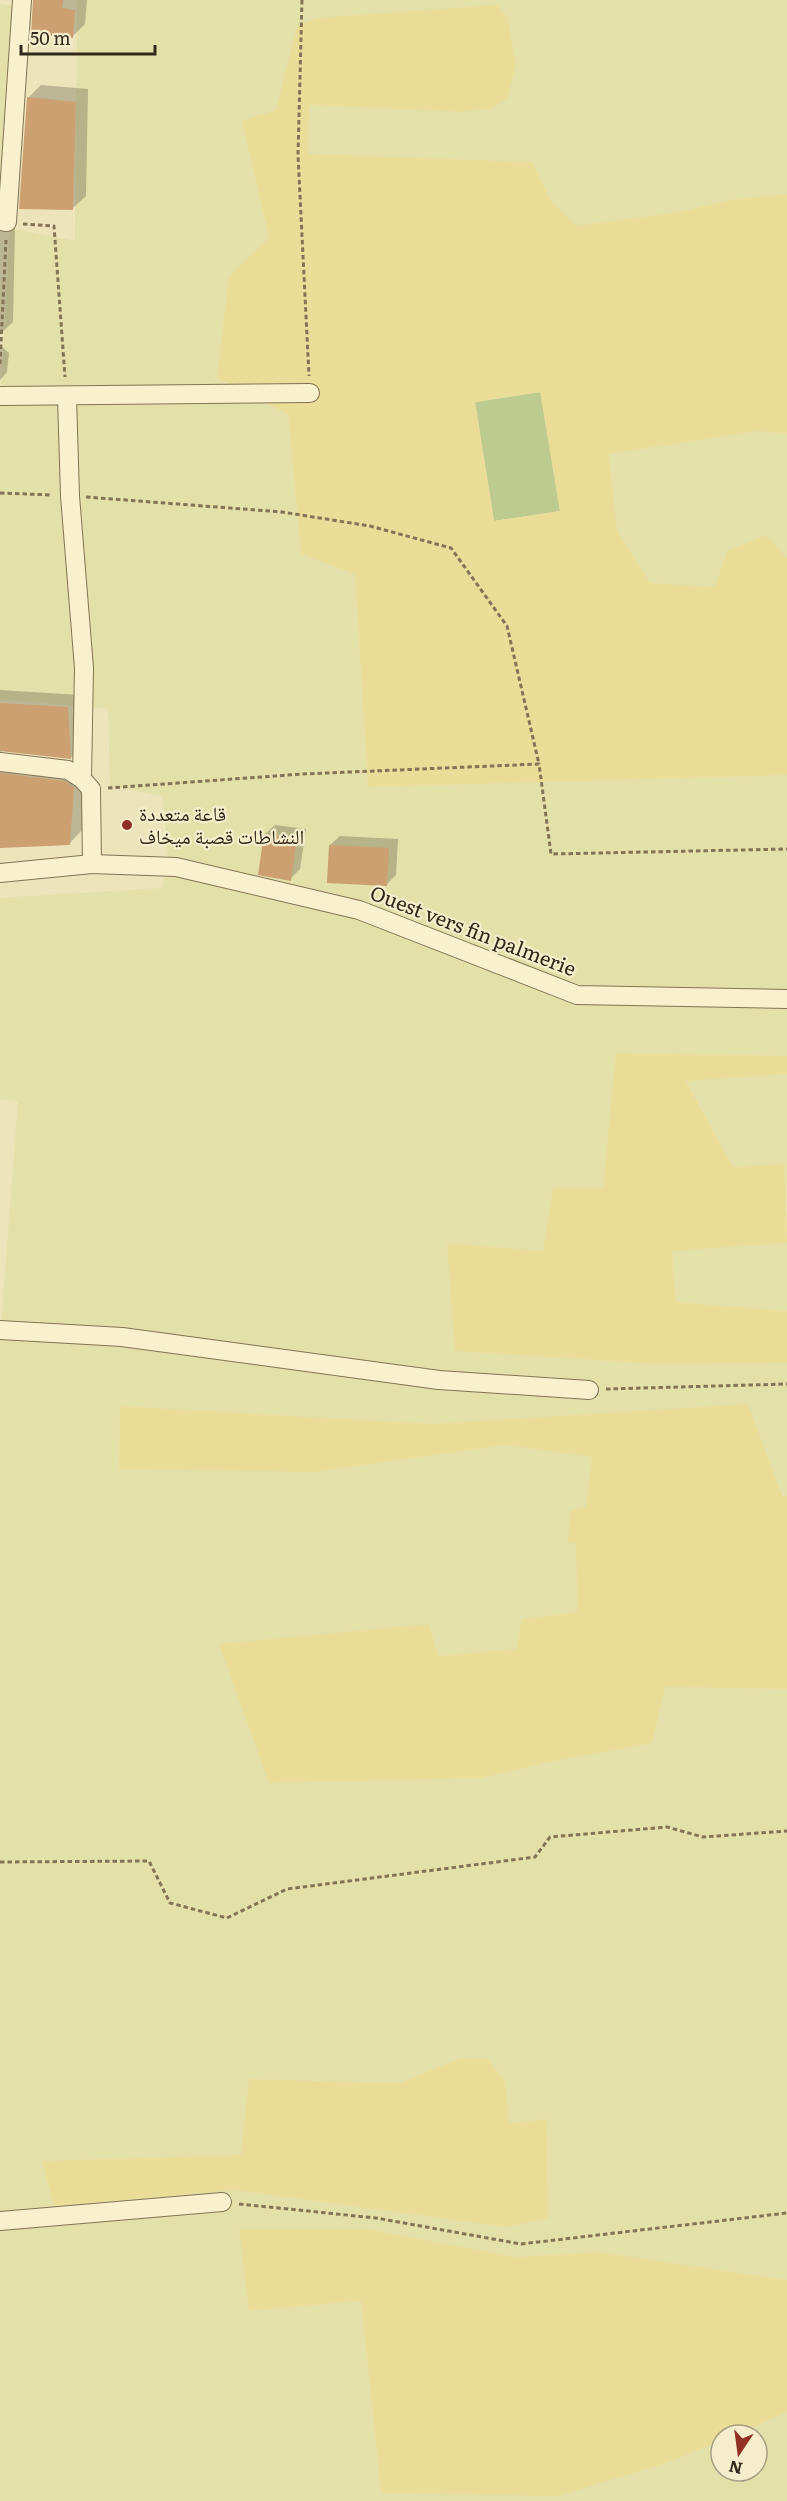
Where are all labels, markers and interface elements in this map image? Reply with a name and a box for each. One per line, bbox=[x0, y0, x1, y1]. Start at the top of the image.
scale bar bbox=[21, 18, 154, 56]
text: 50 m bbox=[30, 24, 71, 51]
place label: قاعة متعددة النشاطات قصبة ميخاف bbox=[139, 797, 304, 850]
marker: قاعة متعددة النشاطات قصبة ميخاف bbox=[120, 818, 134, 832]
street label: Ouest vers fin palmerie bbox=[366, 876, 581, 982]
north arrow bbox=[709, 2423, 769, 2483]
text: N bbox=[726, 2455, 745, 2482]

